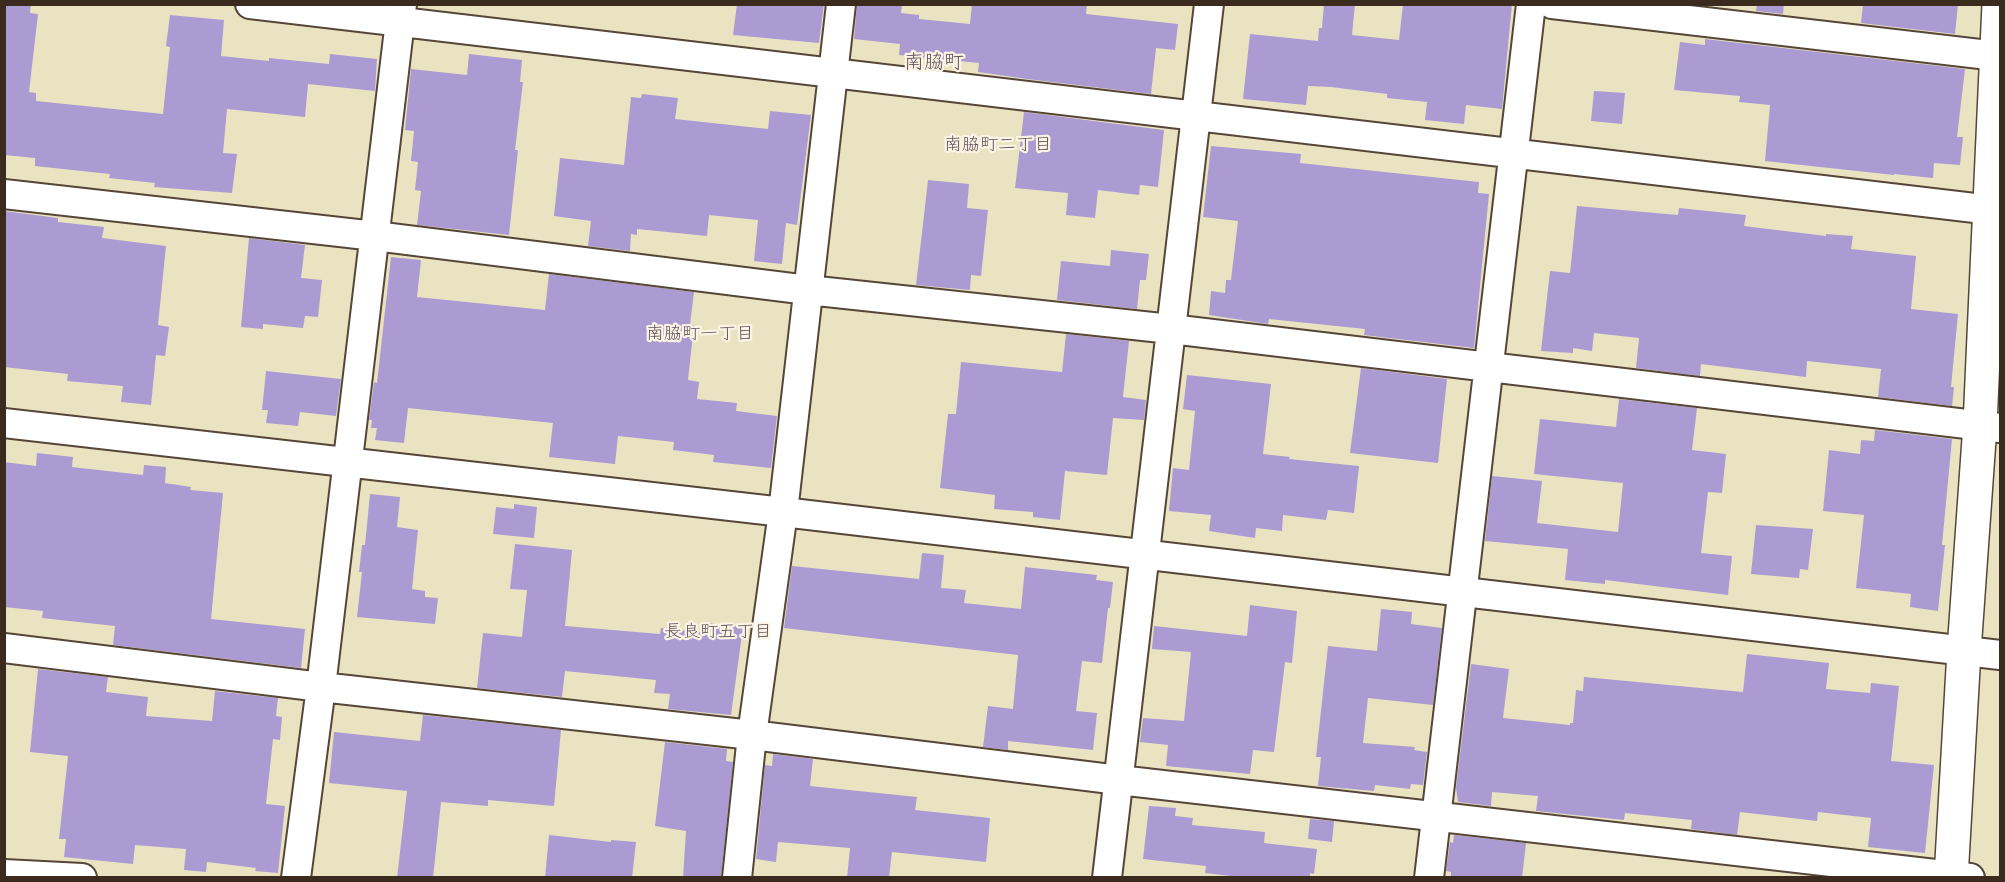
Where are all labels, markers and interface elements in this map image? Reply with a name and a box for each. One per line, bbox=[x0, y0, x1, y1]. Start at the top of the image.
district label: 南脇町 bbox=[904, 53, 964, 77]
district label: 南脇町二丁目 bbox=[944, 136, 1052, 158]
district label: 南脇町一丁目 bbox=[646, 325, 754, 347]
district label: 長良町五丁目 bbox=[664, 623, 772, 645]

